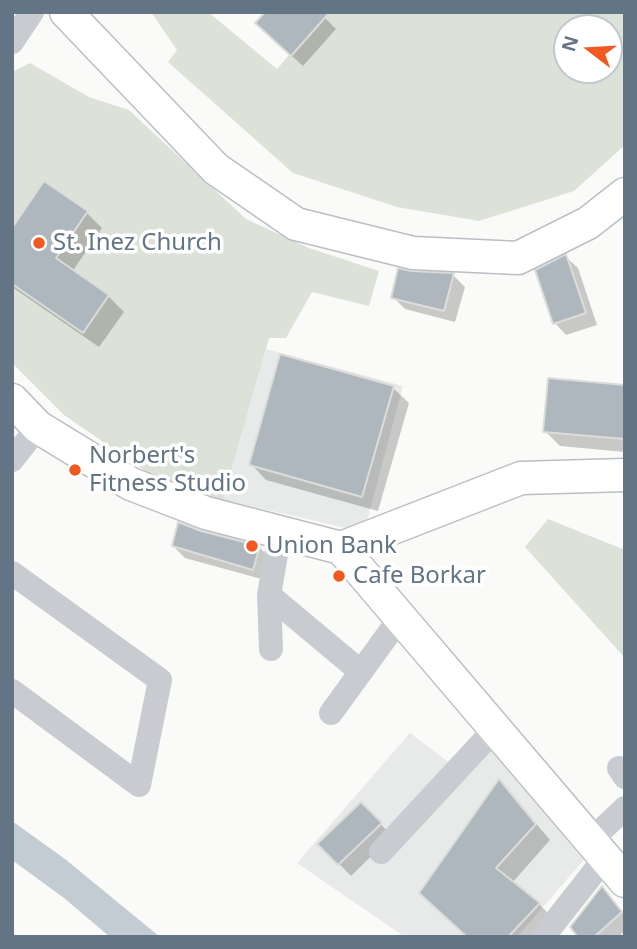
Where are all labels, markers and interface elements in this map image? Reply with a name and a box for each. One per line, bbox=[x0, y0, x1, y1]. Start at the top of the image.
north arrow bbox=[553, 14, 623, 84]
text: N bbox=[555, 32, 585, 55]
place label: St. Inez Church bbox=[53, 229, 222, 257]
marker: St. Inez Church bbox=[31, 235, 47, 251]
place label: Norbert's Fitness Studio bbox=[89, 442, 246, 498]
marker: Norbert's Fitness Studio bbox=[67, 462, 83, 478]
place label: Union Bank bbox=[266, 532, 397, 560]
marker: Union Bank bbox=[244, 538, 260, 554]
place label: Cafe Borkar bbox=[353, 562, 486, 590]
marker: Cafe Borkar bbox=[331, 568, 347, 584]

